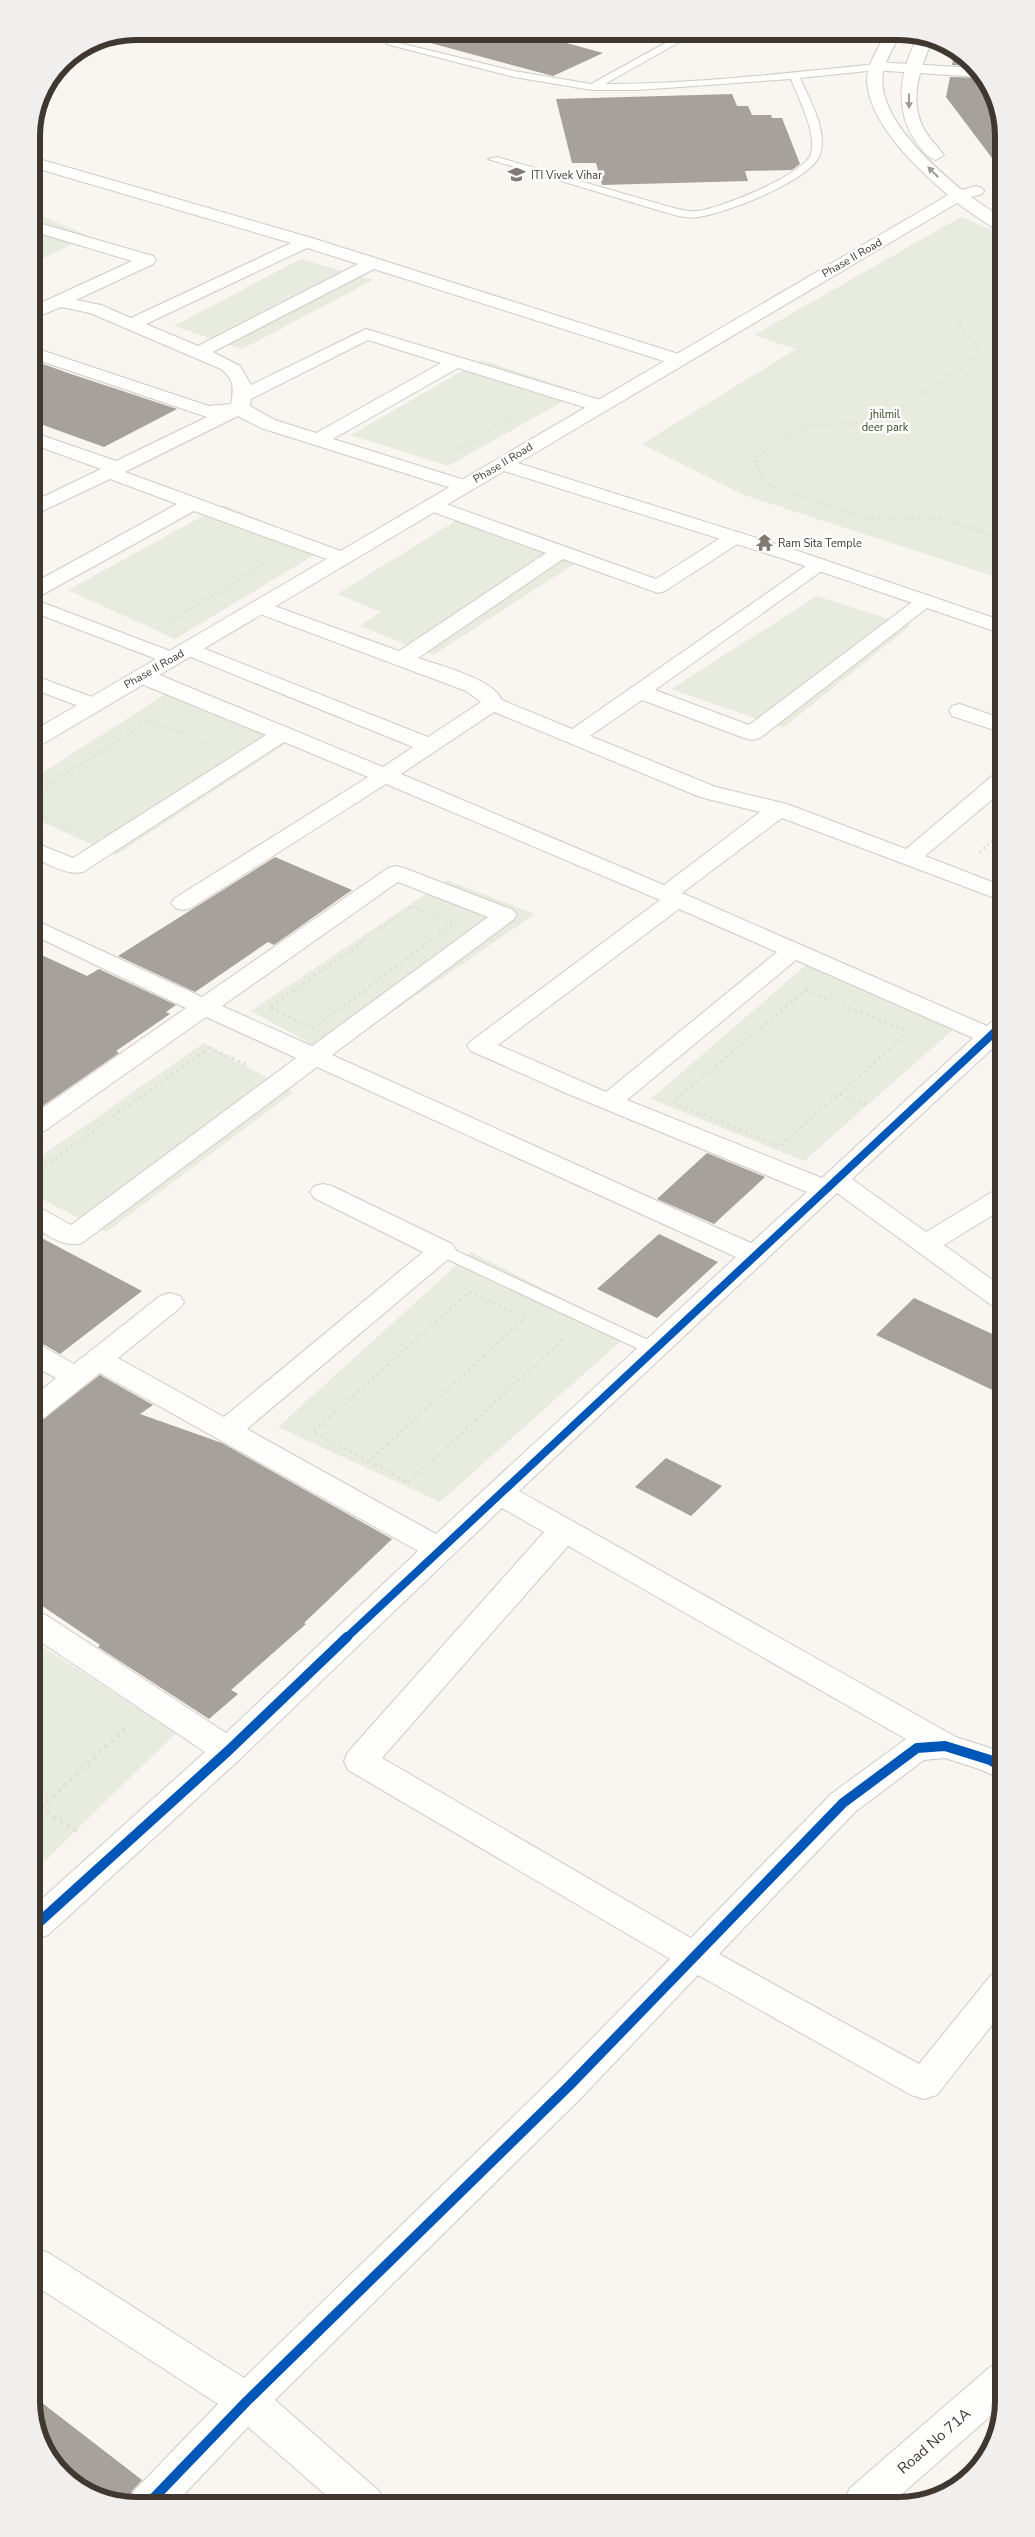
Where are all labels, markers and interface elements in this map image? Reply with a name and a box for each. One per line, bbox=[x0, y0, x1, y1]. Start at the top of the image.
one-way arrow bbox=[905, 94, 913, 110]
school or university icon: ITI Vivek Vihar bbox=[507, 165, 527, 185]
one-way arrow bbox=[927, 167, 939, 179]
place label: ITI Vivek Vihar bbox=[531, 168, 602, 183]
street label: Phase II Road bbox=[819, 235, 885, 281]
park label: jhilmil deer park bbox=[862, 407, 909, 435]
street label: Phase II Road bbox=[470, 439, 536, 487]
temple icon: Ram Sita Temple bbox=[754, 533, 774, 553]
place label: Ram Sita Temple bbox=[778, 536, 862, 551]
street label: Phase II Road bbox=[121, 646, 187, 692]
street label: Road No 71A bbox=[893, 2404, 975, 2478]

